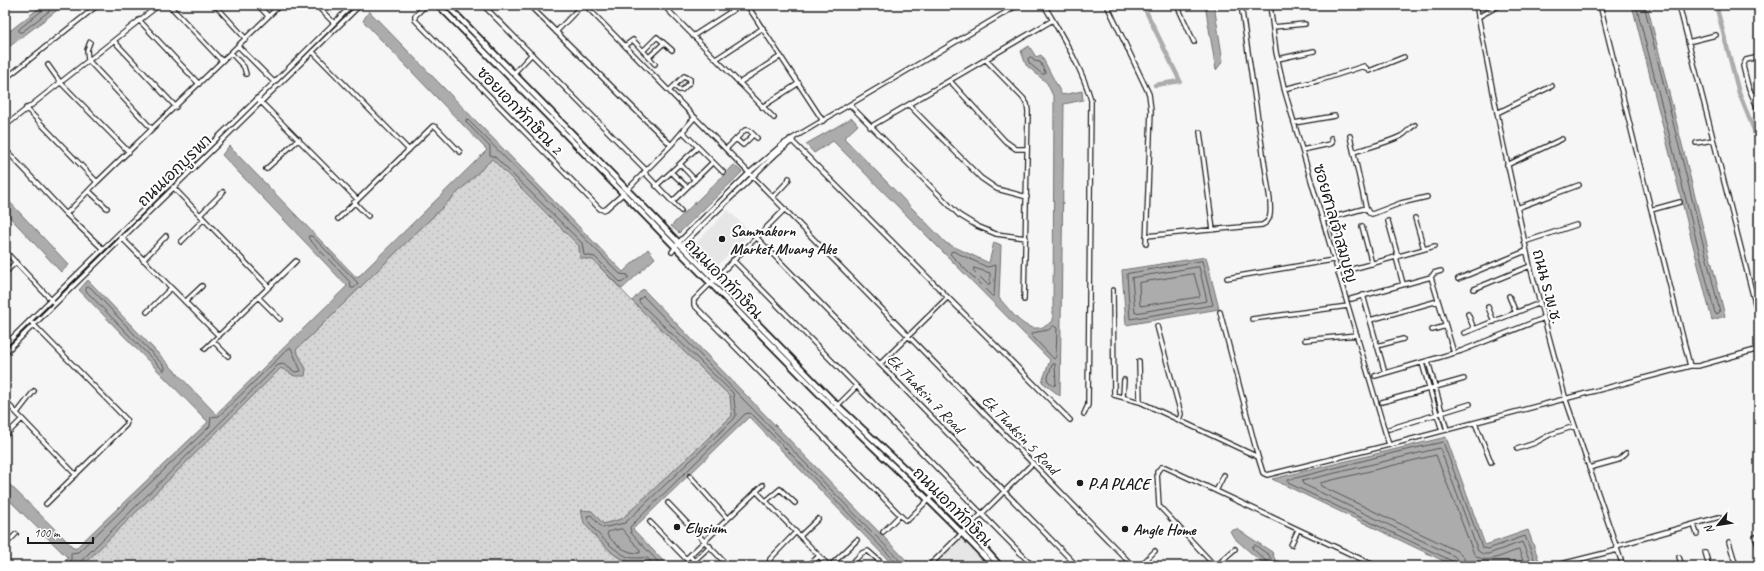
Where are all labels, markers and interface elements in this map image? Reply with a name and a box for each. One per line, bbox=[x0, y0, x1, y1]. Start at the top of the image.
street label: ซอยเอกทักษิณ 2 bbox=[472, 62, 568, 160]
street label: ถนนเอกบูรพา bbox=[133, 130, 217, 213]
street label: ซอยศาลเจ้าสมบุญ bbox=[1307, 161, 1363, 285]
place label: Sammakorn Market Muang Ake bbox=[730, 221, 838, 259]
street label: ถนนเอกทักษิณ bbox=[680, 234, 767, 323]
marker: Sammakorn Market Muang Ake bbox=[717, 234, 727, 244]
street label: ถนน ร.พ.ช. bbox=[1528, 247, 1567, 326]
street label: Ek Thaksin 7 Road bbox=[882, 350, 970, 440]
street label: Ek Thaksin 5 Road bbox=[977, 391, 1065, 481]
street label: ถนนเอกทักษิณ bbox=[909, 462, 997, 550]
place label: P.A PLACE bbox=[1088, 474, 1152, 494]
marker: P.A PLACE bbox=[1075, 478, 1085, 488]
north arrow bbox=[1698, 505, 1738, 545]
place label: Elysium bbox=[685, 518, 728, 538]
scale bar bbox=[28, 519, 93, 545]
place label: Angle Home bbox=[1133, 520, 1197, 540]
marker: Elysium bbox=[672, 522, 682, 532]
text: N bbox=[1700, 522, 1717, 536]
marker: Angle Home bbox=[1120, 524, 1130, 534]
text: 100 m bbox=[34, 525, 61, 541]

